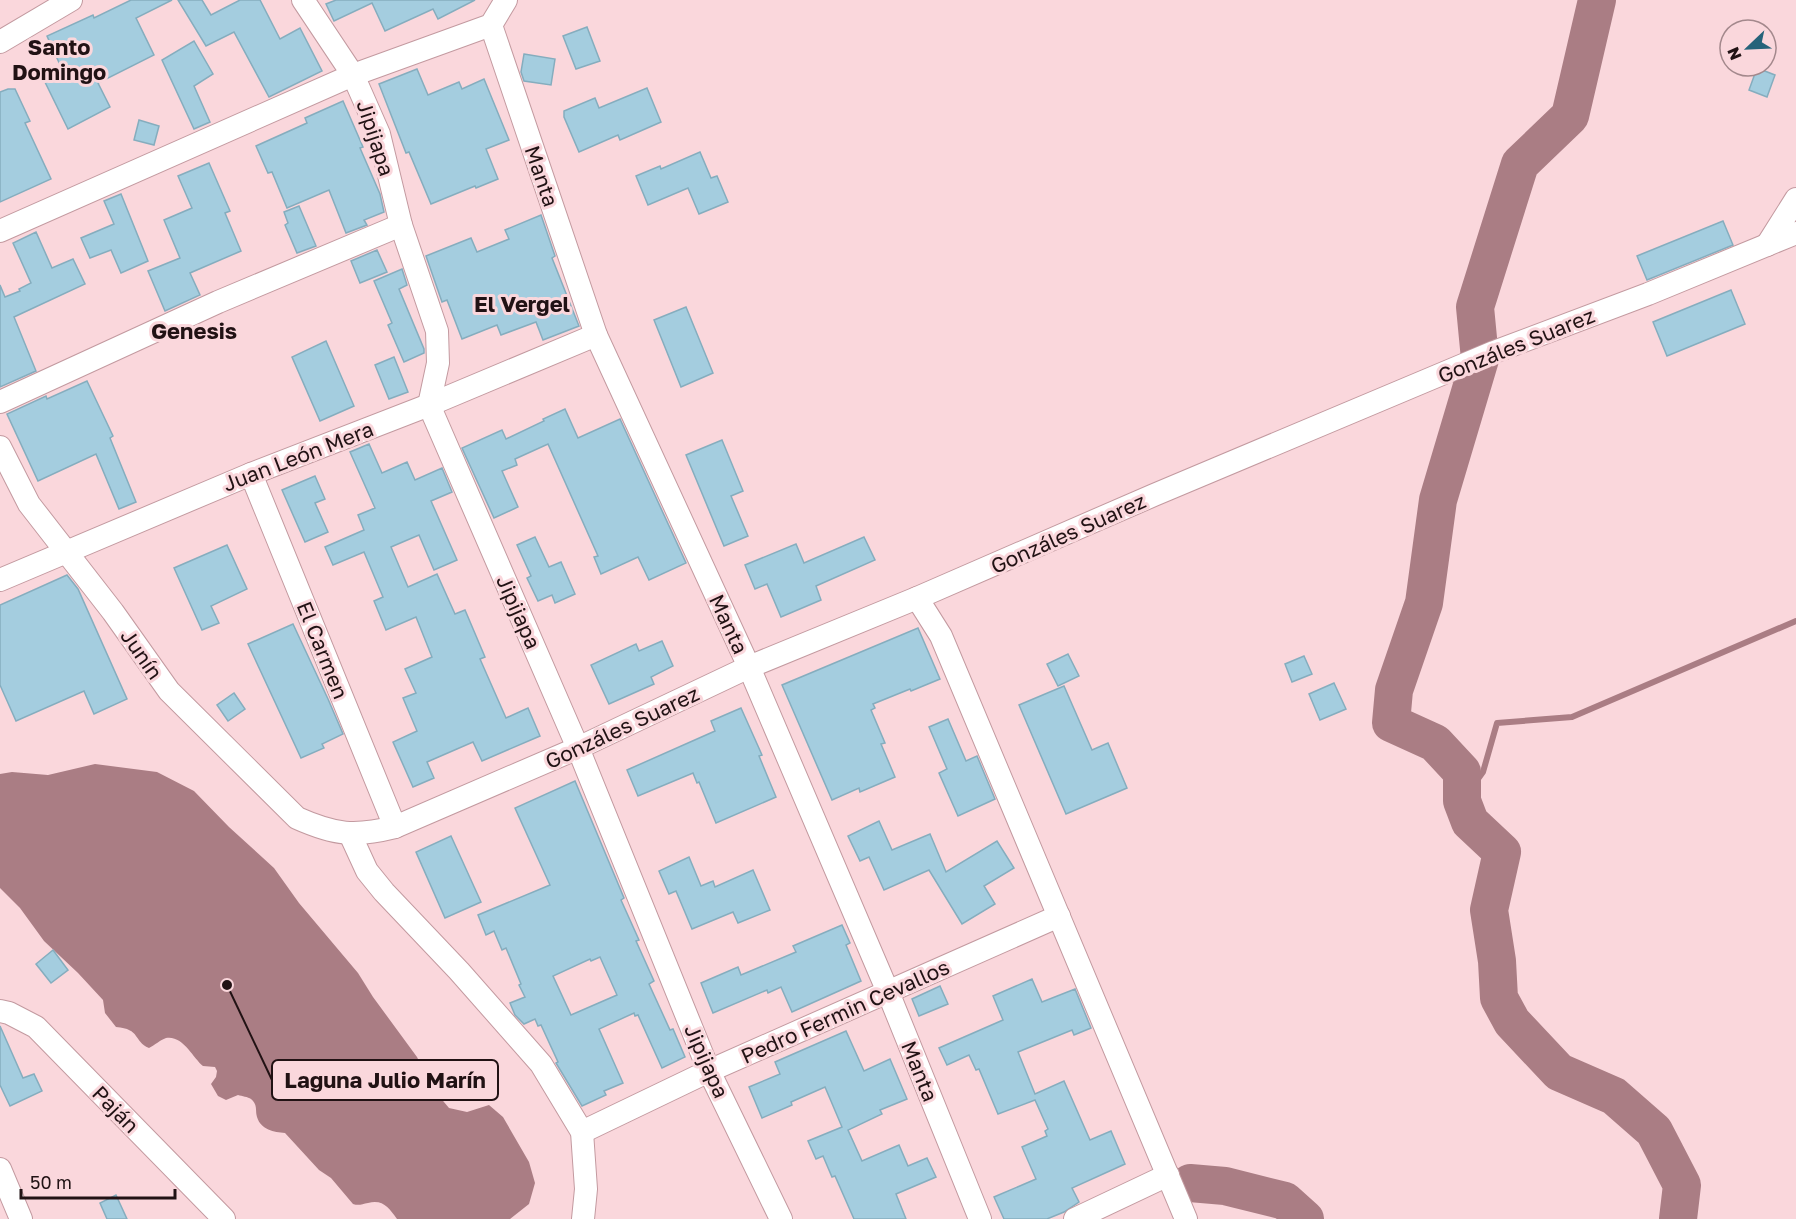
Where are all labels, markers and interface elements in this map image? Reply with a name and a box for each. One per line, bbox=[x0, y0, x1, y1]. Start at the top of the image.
north arrow bbox=[1718, 18, 1778, 78]
district label: Santo Domingo bbox=[12, 33, 106, 85]
text: N bbox=[1723, 44, 1746, 63]
street label: Jipijapa bbox=[352, 97, 400, 179]
street label: Manta bbox=[519, 142, 565, 210]
district label: El Vergel bbox=[474, 290, 570, 317]
street label: Gonzáles Suarez bbox=[1434, 302, 1598, 388]
district label: Genesis bbox=[151, 317, 237, 344]
street label: Juan León Mera bbox=[219, 415, 377, 497]
street label: Gonzáles Suarez bbox=[986, 487, 1150, 579]
street label: Jipijapa bbox=[491, 571, 547, 653]
street label: Manta bbox=[704, 590, 754, 658]
street label: El Carmen bbox=[292, 597, 354, 703]
street label: Junín bbox=[115, 624, 169, 684]
street label: Gonzáles Suarez bbox=[541, 680, 703, 774]
street label: Pedro Fermin Cevallos bbox=[737, 953, 953, 1069]
street label: Jipijapa bbox=[679, 1020, 735, 1102]
street label: Manta bbox=[896, 1037, 944, 1105]
callout: Laguna Julio Marín bbox=[272, 1060, 498, 1100]
text: Laguna Julio Marín bbox=[284, 1066, 486, 1093]
street label: Paján bbox=[87, 1080, 145, 1138]
scale bar bbox=[21, 1162, 176, 1200]
text: 50 m bbox=[30, 1171, 72, 1193]

